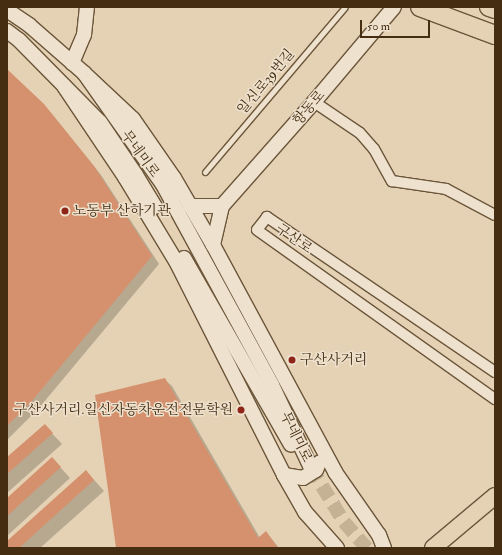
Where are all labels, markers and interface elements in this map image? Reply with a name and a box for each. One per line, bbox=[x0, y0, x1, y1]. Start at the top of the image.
scale bar bbox=[362, 12, 432, 38]
text: 50 m bbox=[367, 19, 390, 34]
street label: 일신로39번길 bbox=[234, 46, 298, 118]
street label: 항동로 bbox=[289, 87, 329, 129]
street label: 무네미로 bbox=[117, 127, 163, 181]
place label: 노동부 산하기관 bbox=[73, 203, 171, 219]
marker: 노동부 산하기관 bbox=[60, 206, 70, 216]
street label: 구산로 bbox=[273, 220, 315, 258]
place label: 구산사거리 bbox=[300, 352, 368, 368]
marker: 구산사거리 bbox=[287, 355, 297, 365]
place label: 구산사거리.일신자동차운전전문학원 bbox=[14, 402, 233, 418]
marker: 구산사거리.일신자동차운전전문학원 bbox=[236, 405, 246, 415]
street label: 무네미로 bbox=[277, 409, 315, 465]

